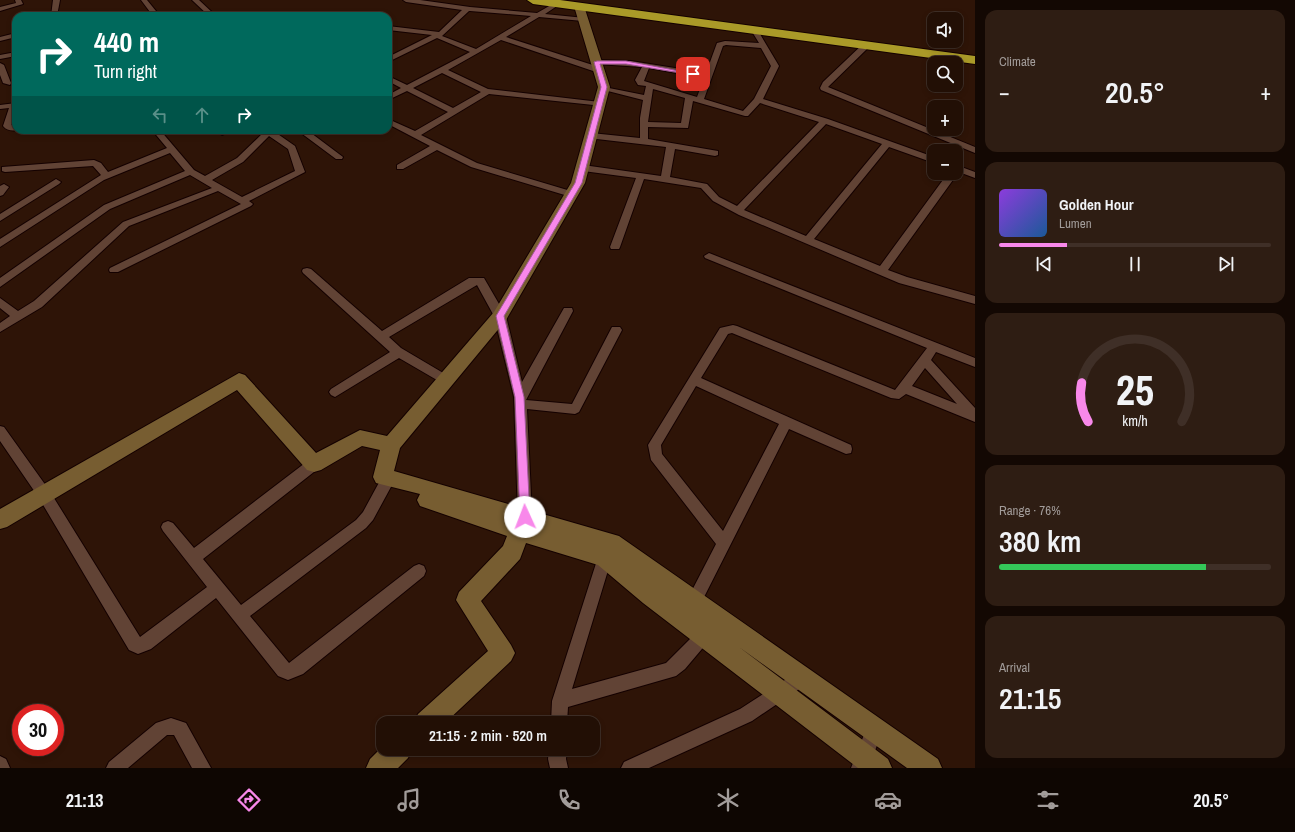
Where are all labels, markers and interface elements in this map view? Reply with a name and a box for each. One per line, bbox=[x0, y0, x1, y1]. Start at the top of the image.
map controls bbox=[927, 12, 963, 180]
button: sound bbox=[927, 12, 963, 48]
text: 440 m bbox=[94, 23, 159, 61]
icon: right bbox=[28, 28, 80, 80]
text: Climate bbox=[999, 53, 1036, 70]
button: search bbox=[927, 56, 963, 92]
pin bbox=[676, 57, 710, 91]
text: Turn right bbox=[94, 59, 157, 84]
icon: arrive bbox=[682, 63, 704, 85]
text: 20.5° bbox=[1105, 72, 1165, 112]
text: − bbox=[999, 77, 1010, 107]
text: + bbox=[1260, 77, 1271, 107]
button: + bbox=[927, 100, 963, 136]
icon: left bbox=[149, 104, 171, 126]
icon: ahead bbox=[191, 104, 213, 126]
icon: right bbox=[233, 104, 255, 126]
button: − bbox=[927, 144, 963, 180]
text: Golden Hour bbox=[1059, 194, 1134, 215]
text: Lumen bbox=[1059, 215, 1092, 232]
icon: previous bbox=[1033, 253, 1055, 275]
icon: pause bbox=[1124, 253, 1146, 275]
icon: next bbox=[1215, 253, 1237, 275]
text: 25 bbox=[1116, 362, 1154, 418]
text: km/h bbox=[1122, 411, 1148, 430]
position arrow bbox=[504, 496, 546, 538]
text: Range · 76% bbox=[999, 502, 1061, 519]
text: 380 km bbox=[999, 521, 1081, 561]
text: Arrival bbox=[999, 659, 1030, 676]
text: 21:15 bbox=[999, 678, 1061, 718]
speed limit sign: 30 bbox=[12, 704, 64, 756]
text: 21:15 · 2 min · 520 m bbox=[429, 725, 547, 746]
icon: directions bbox=[235, 786, 263, 814]
icon: music bbox=[395, 786, 423, 814]
icon: phone bbox=[555, 786, 583, 814]
icon: climate bbox=[714, 786, 742, 814]
icon: car bbox=[874, 786, 902, 814]
icon: filters bbox=[1034, 786, 1062, 814]
text: 21:13 bbox=[66, 788, 104, 813]
text: 20.5° bbox=[1193, 788, 1229, 813]

